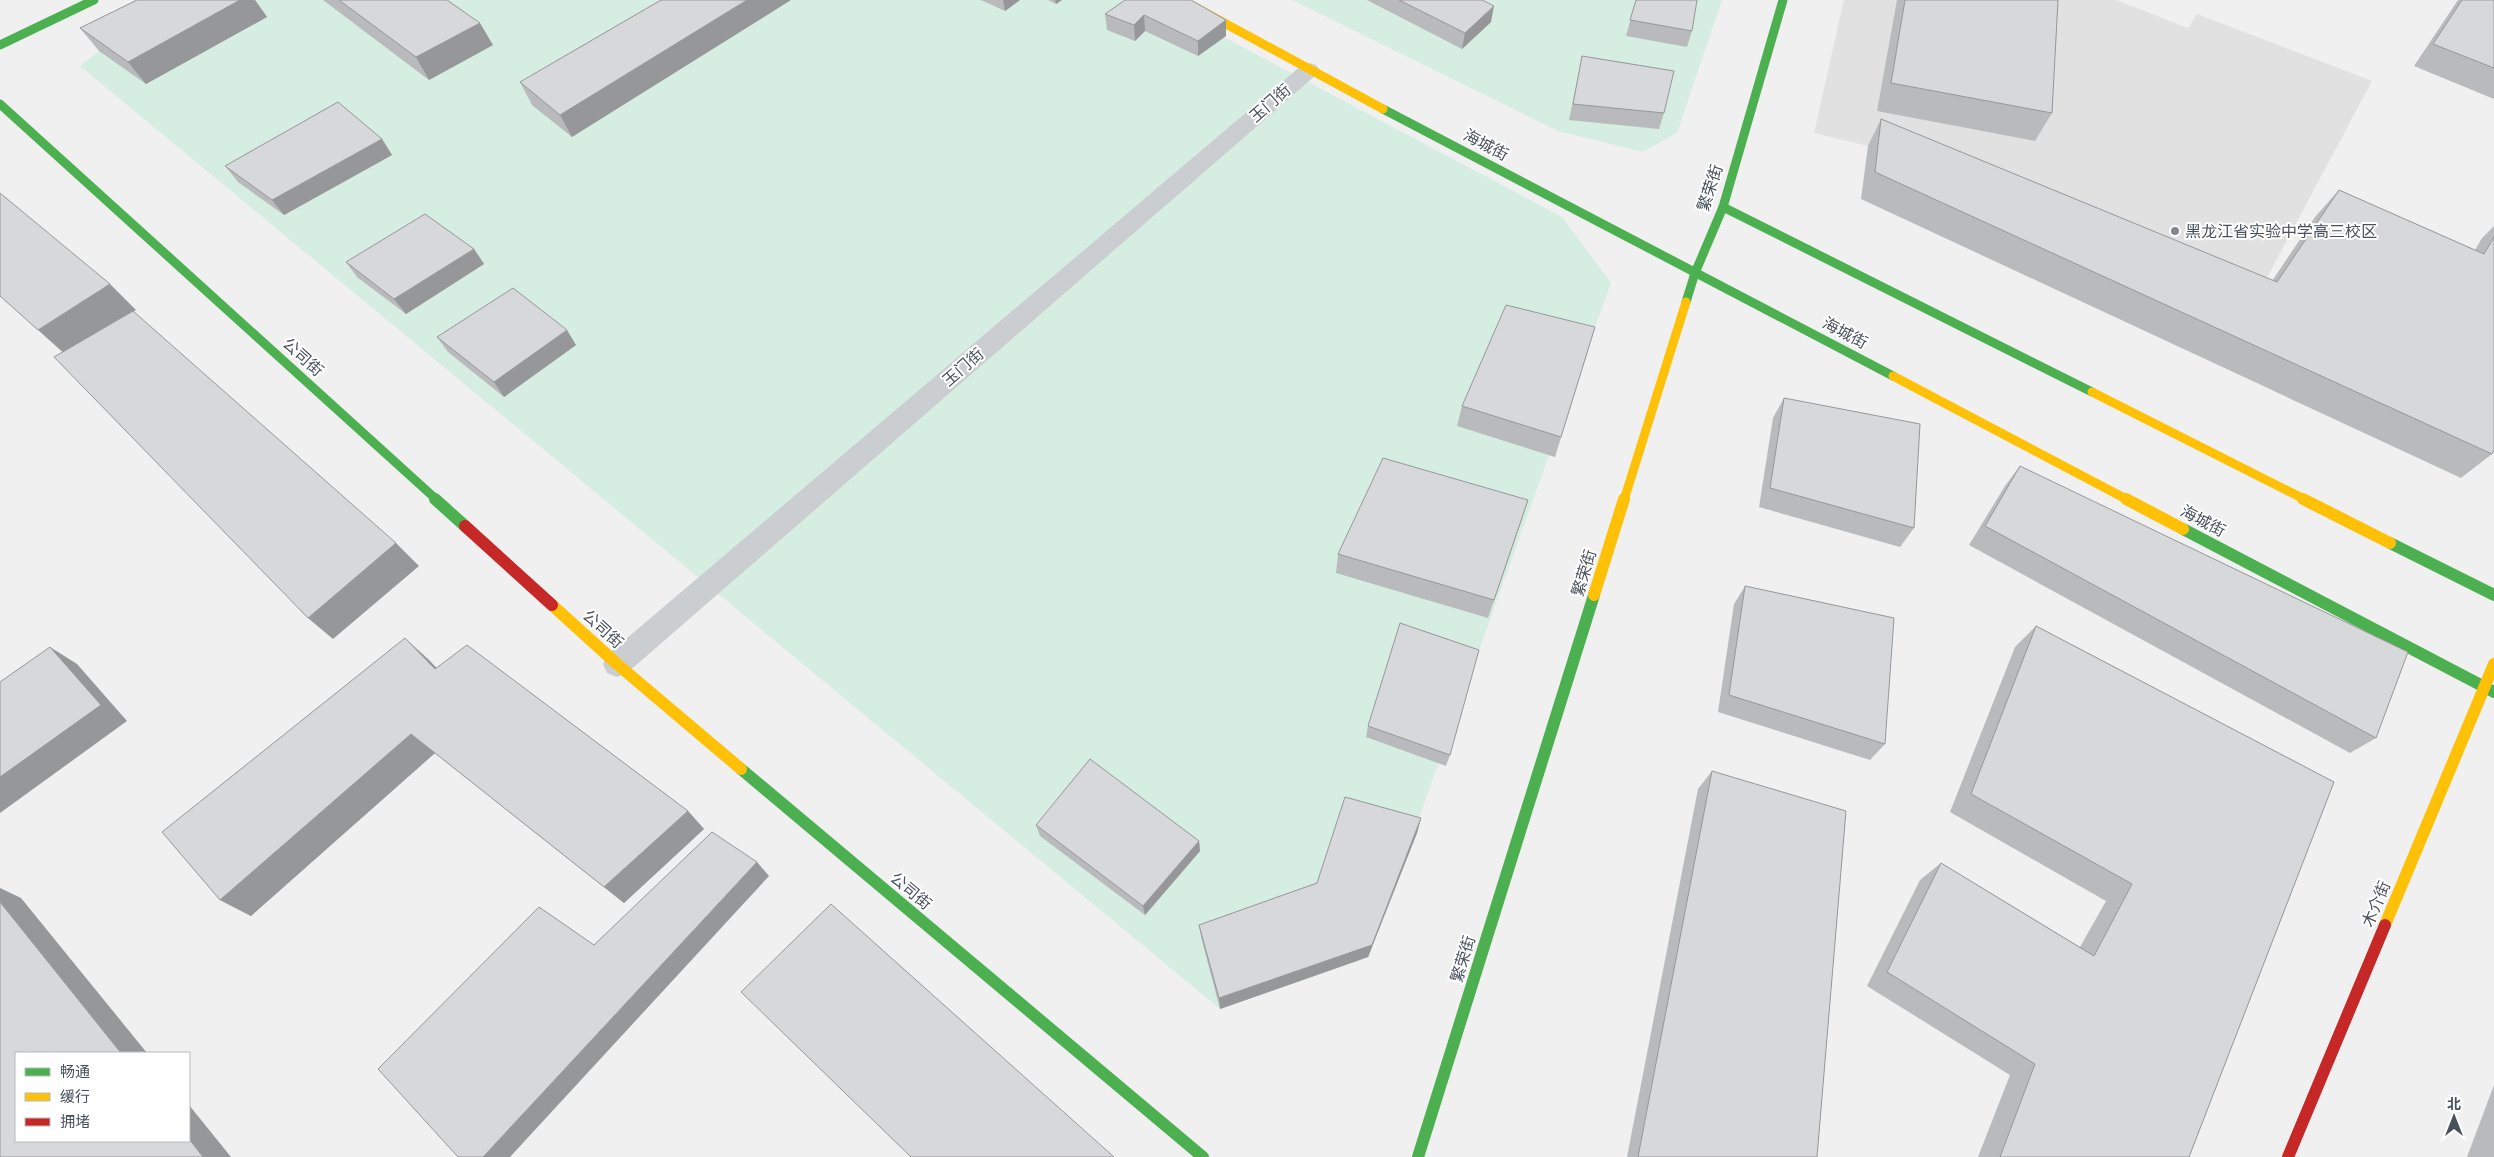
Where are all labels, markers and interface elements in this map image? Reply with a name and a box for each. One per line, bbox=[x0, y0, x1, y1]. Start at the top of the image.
street label: 玉门街 bbox=[1245, 79, 1295, 127]
street label: 海城街 bbox=[1460, 124, 1512, 166]
street label: 繁荣街 bbox=[1693, 162, 1727, 214]
place label: 黑龙江省实验中学高三校区 bbox=[2185, 221, 2377, 242]
marker: 黑龙江省实验中学高三校区 bbox=[2169, 225, 2181, 237]
street label: 海城街 bbox=[1819, 312, 1871, 354]
street label: 公司街 bbox=[278, 333, 328, 381]
street label: 玉门街 bbox=[938, 343, 988, 391]
street label: 海城街 bbox=[2177, 500, 2229, 542]
street label: 繁荣街 bbox=[1567, 547, 1601, 599]
street label: 公司街 bbox=[578, 605, 628, 653]
street label: 公司街 bbox=[886, 868, 936, 914]
street label: 木介街 bbox=[2357, 878, 2395, 930]
street label: 繁荣街 bbox=[1446, 933, 1480, 985]
legend bbox=[15, 1052, 190, 1142]
text: 畅通 bbox=[60, 1062, 90, 1082]
text: 缓行 bbox=[60, 1087, 90, 1107]
north arrow bbox=[2429, 1092, 2479, 1142]
text: 北 bbox=[2447, 1095, 2461, 1113]
text: 拥堵 bbox=[60, 1112, 90, 1132]

